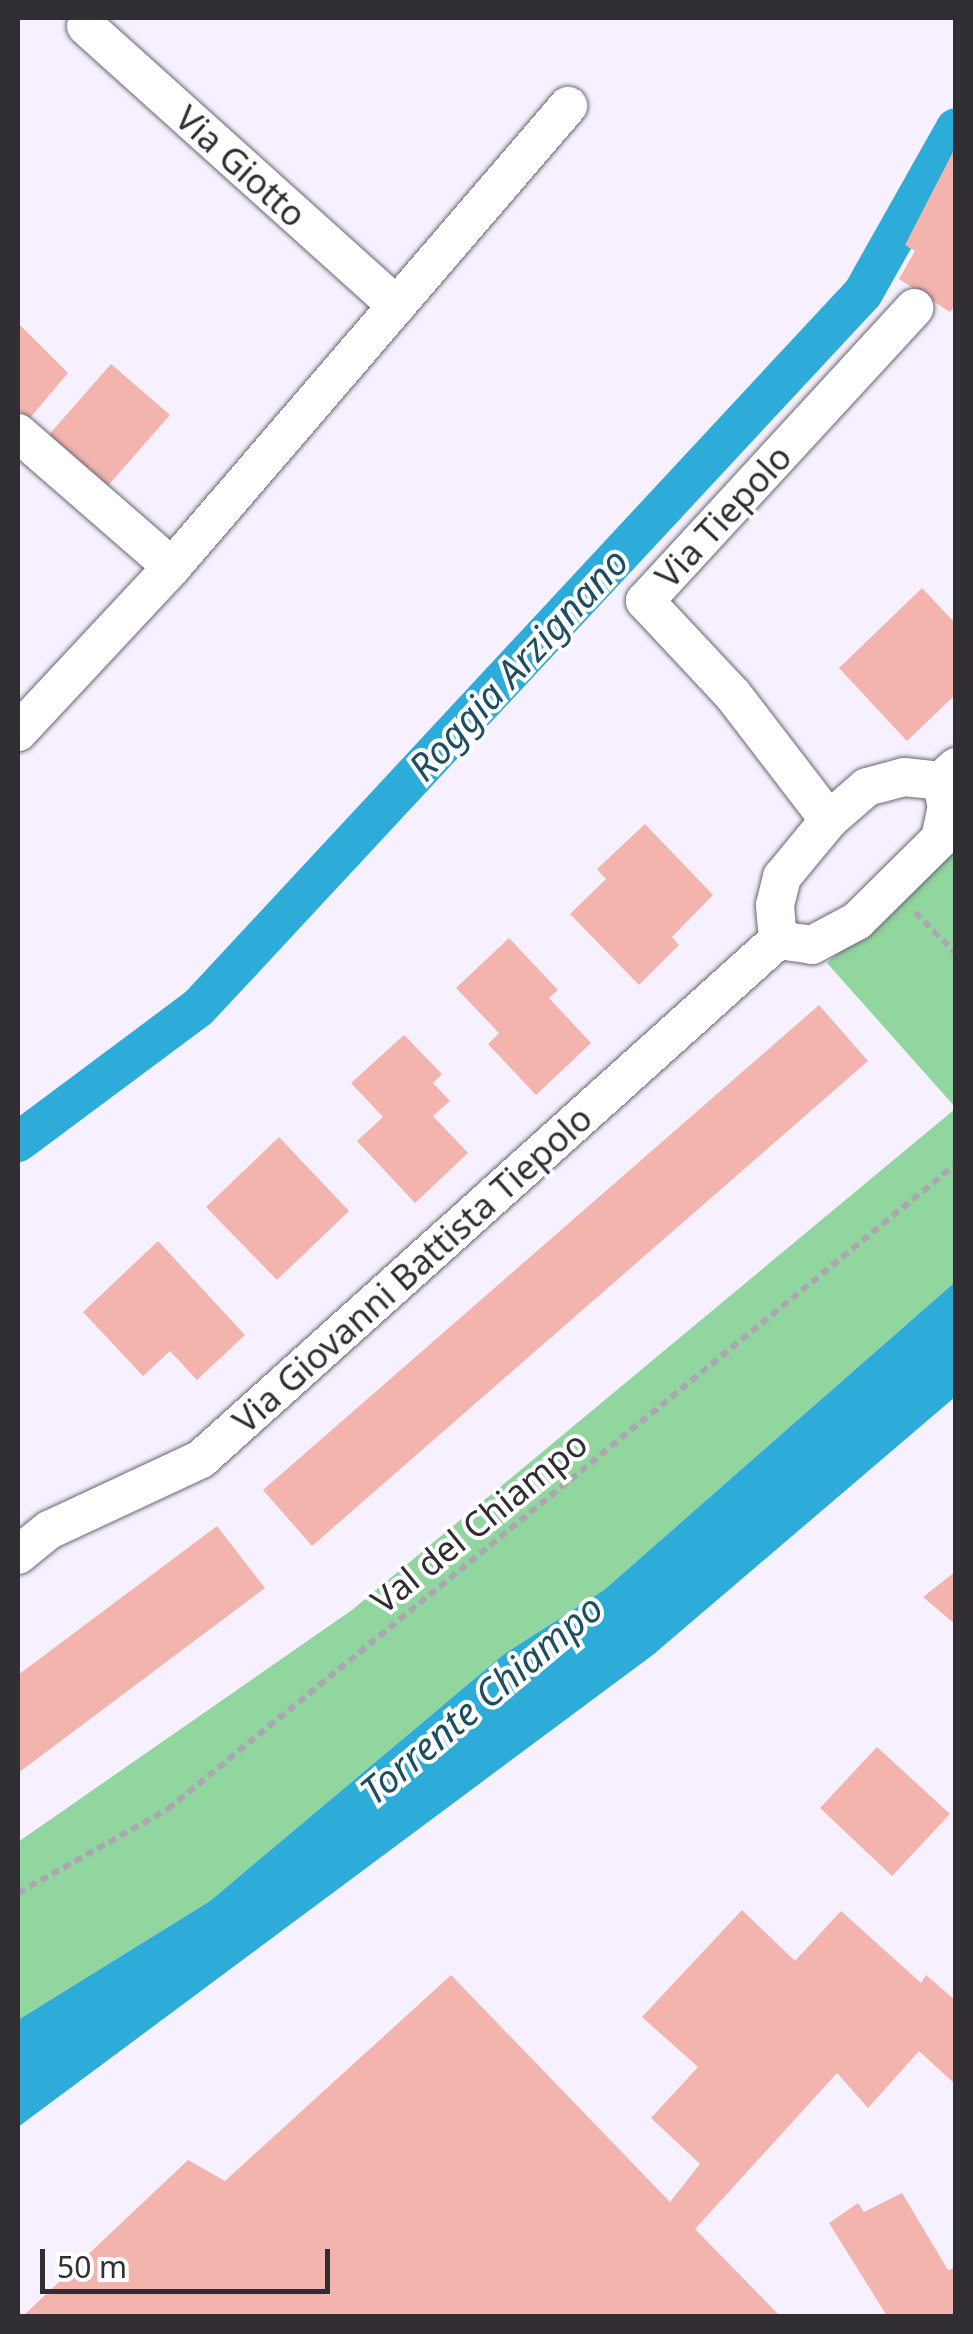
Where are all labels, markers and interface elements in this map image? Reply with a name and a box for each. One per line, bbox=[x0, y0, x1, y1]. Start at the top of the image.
street label: Via Giotto bbox=[167, 97, 315, 235]
street label: Via Tiepolo bbox=[646, 436, 800, 596]
water label: Roggia Arzignano bbox=[399, 539, 637, 789]
street label: Via Giovanni Battista Tiepolo bbox=[224, 1097, 600, 1441]
street label: Val del Chiampo bbox=[363, 1422, 595, 1622]
water label: Torrente Chiampo bbox=[351, 1584, 611, 1814]
scale bar bbox=[45, 2229, 335, 2291]
text: 50 m bbox=[57, 2246, 127, 2287]

